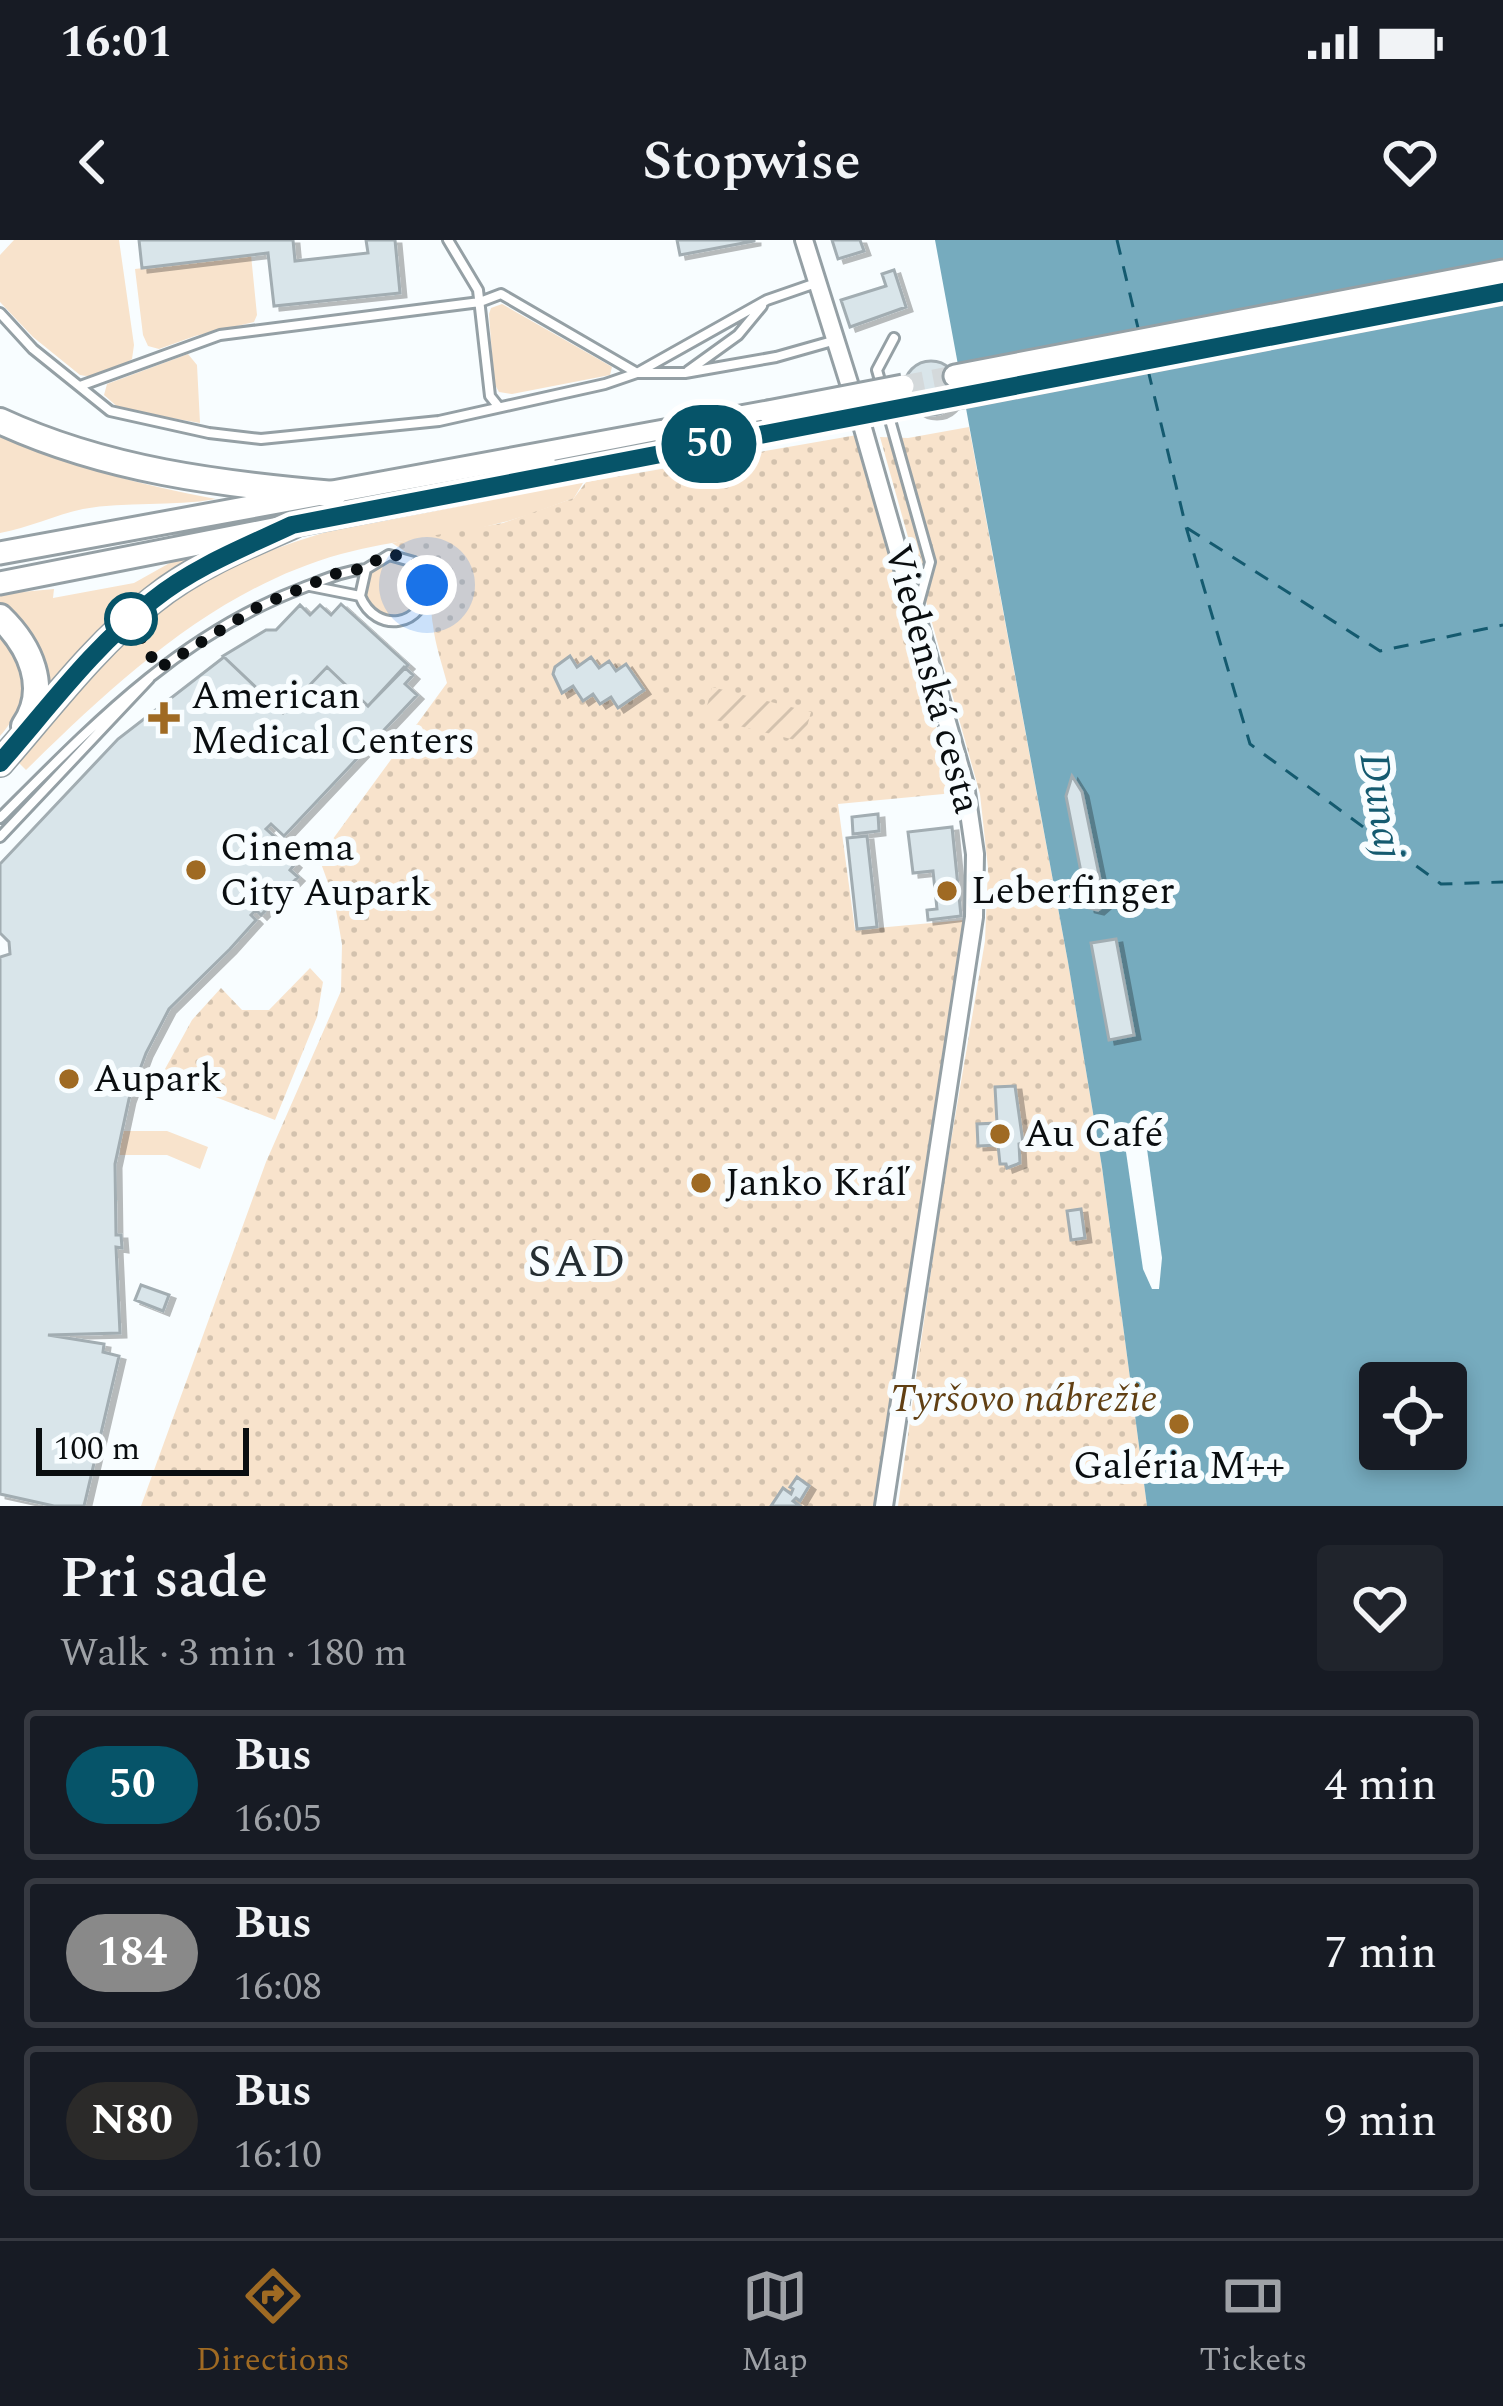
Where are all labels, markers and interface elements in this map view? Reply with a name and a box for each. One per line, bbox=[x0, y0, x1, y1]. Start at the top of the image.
text: 16:01 bbox=[60, 8, 173, 77]
text: Stopwise bbox=[642, 121, 861, 203]
icon: back bbox=[60, 129, 126, 195]
icon: heart bbox=[1377, 129, 1443, 195]
line badge: 50 bbox=[655, 405, 763, 483]
text: 50 bbox=[685, 412, 733, 475]
street label: Viedenská cesta bbox=[868, 538, 996, 820]
your location bbox=[397, 555, 457, 615]
unlabelled marker bbox=[106, 594, 156, 644]
place label: American Medical Centers bbox=[191, 667, 475, 771]
marker: American Medical Centers bbox=[148, 702, 180, 734]
water label: Dunaj bbox=[1341, 748, 1421, 864]
place label: Cinema City Aupark bbox=[220, 819, 432, 923]
marker: Cinema City Aupark bbox=[183, 857, 209, 883]
place label: Leberfinger bbox=[971, 862, 1175, 921]
marker: Leberfinger bbox=[934, 878, 960, 904]
place label: Aupark bbox=[93, 1050, 222, 1109]
marker: Aupark bbox=[56, 1066, 82, 1092]
place label: Au Café bbox=[1024, 1105, 1163, 1164]
marker: Au Café bbox=[987, 1121, 1013, 1147]
place label: Janko Kráľ bbox=[725, 1154, 910, 1213]
marker: Janko Kráľ bbox=[688, 1170, 714, 1196]
district label: SAD bbox=[527, 1228, 629, 1297]
map controls bbox=[1359, 1362, 1467, 1470]
button: locate bbox=[1359, 1362, 1467, 1470]
park label: Tyršovo nábrežie bbox=[890, 1370, 1158, 1429]
marker: Galéria M++ bbox=[1166, 1411, 1192, 1437]
scale bar bbox=[36, 1422, 249, 1475]
text: 100 m bbox=[54, 1424, 140, 1474]
place label: Galéria M++ bbox=[1073, 1437, 1285, 1496]
text: Pri sade bbox=[60, 1536, 268, 1622]
button: heart bbox=[1317, 1545, 1443, 1671]
text: Walk · 3 min · 180 m bbox=[60, 1624, 407, 1683]
text: Bus bbox=[234, 1721, 312, 1790]
text: 4 min bbox=[1324, 1751, 1437, 1820]
text: 50 bbox=[108, 1753, 156, 1816]
text: 16:05 bbox=[234, 1790, 322, 1849]
text: Bus bbox=[234, 1889, 312, 1958]
text: 7 min bbox=[1324, 1919, 1437, 1988]
text: 184 bbox=[97, 1921, 167, 1984]
text: 16:08 bbox=[234, 1958, 322, 2017]
text: Bus bbox=[234, 2057, 312, 2126]
text: 9 min bbox=[1324, 2087, 1437, 2156]
text: N80 bbox=[91, 2089, 173, 2152]
text: 16:10 bbox=[234, 2126, 322, 2185]
tab: Directions bbox=[196, 2263, 350, 2385]
tab: Map bbox=[741, 2263, 808, 2385]
tab: Tickets bbox=[1199, 2263, 1307, 2385]

